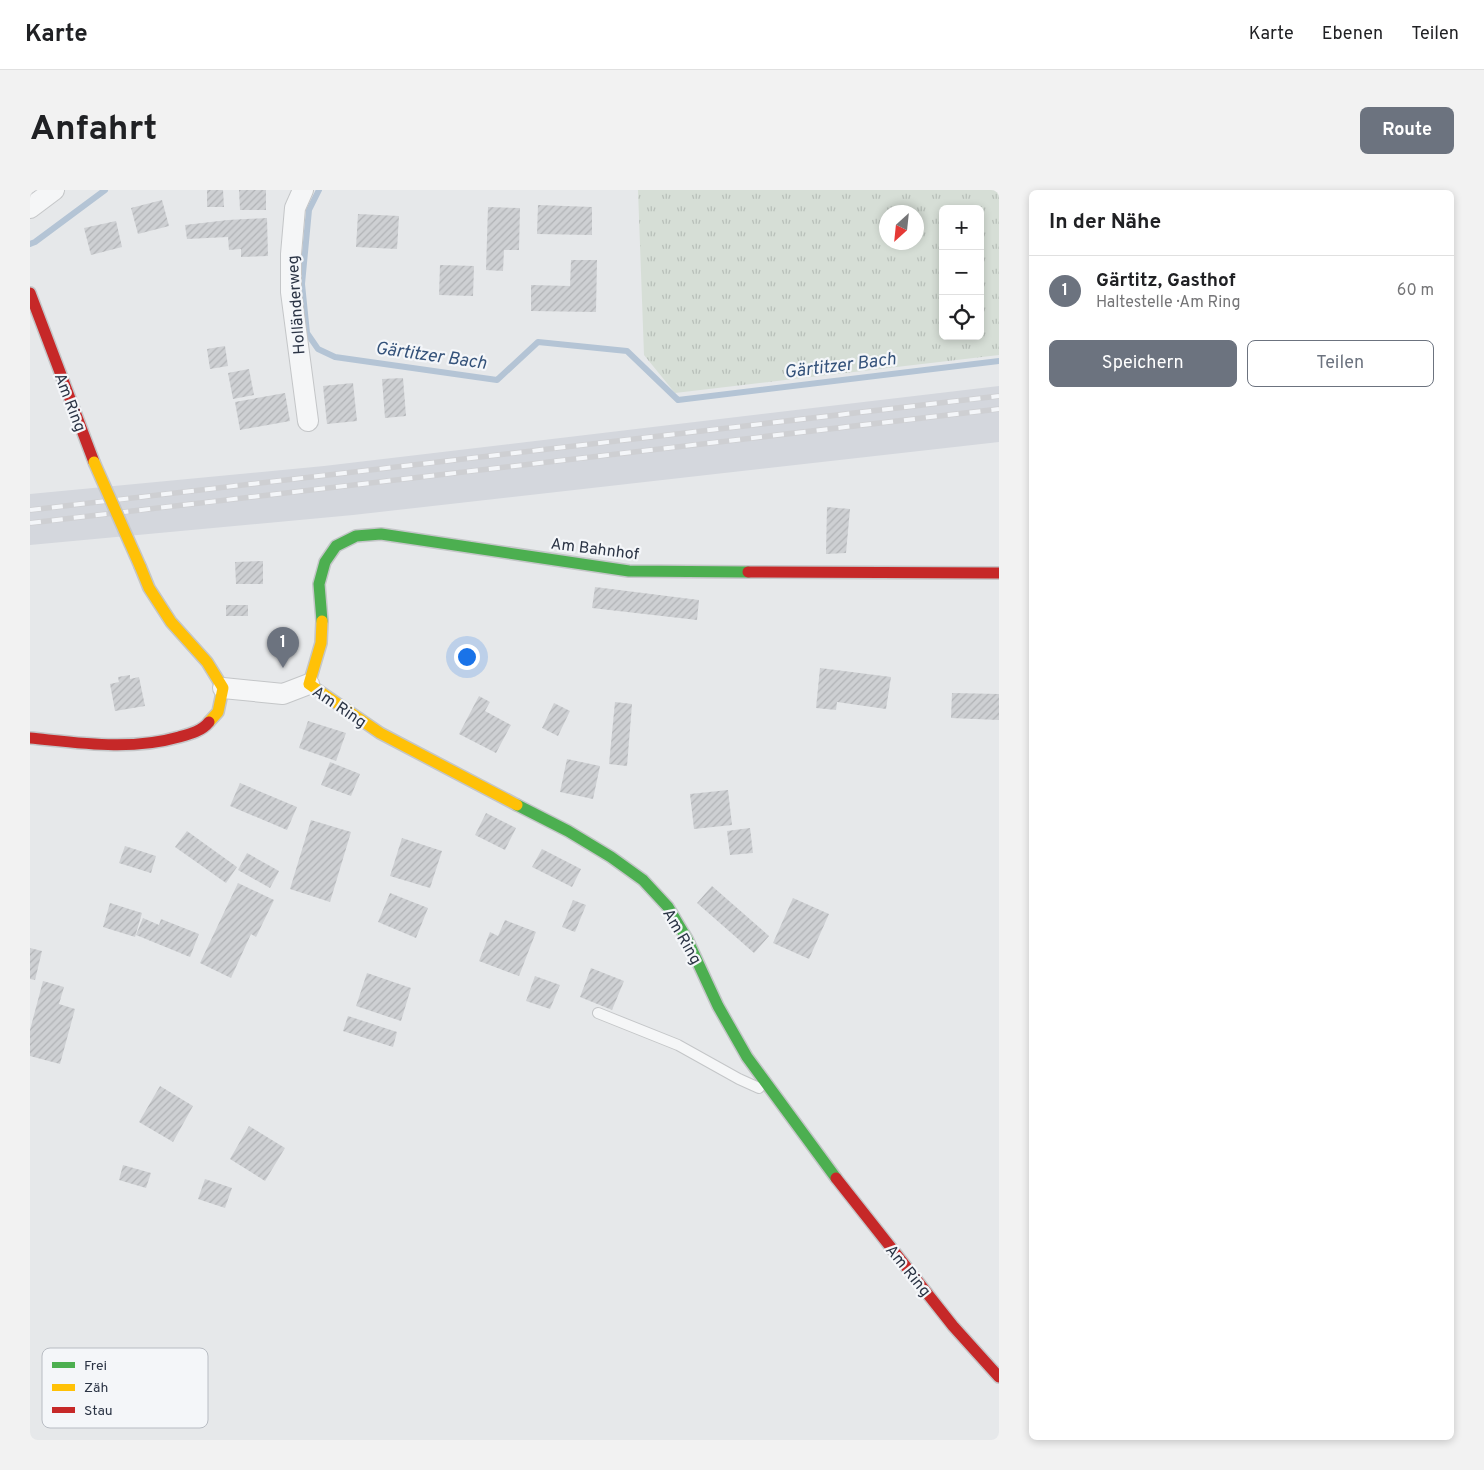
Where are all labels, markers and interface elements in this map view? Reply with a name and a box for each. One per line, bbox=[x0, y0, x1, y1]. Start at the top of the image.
text: Karte bbox=[25, 20, 88, 50]
text: Karte bbox=[1249, 23, 1294, 46]
text: Ebenen bbox=[1322, 23, 1383, 46]
text: Teilen bbox=[1411, 23, 1459, 46]
button: Route bbox=[1360, 107, 1454, 154]
text: Anfahrt bbox=[30, 108, 157, 152]
north arrow bbox=[879, 205, 924, 250]
map controls bbox=[939, 205, 984, 340]
button: + bbox=[939, 205, 984, 250]
text: In der Nähe bbox=[1049, 209, 1161, 236]
button: − bbox=[939, 250, 984, 295]
street label: Holländerweg bbox=[284, 255, 310, 355]
text: Gärtitz, Gasthof bbox=[1096, 269, 1236, 293]
text: 1 bbox=[1062, 281, 1068, 301]
text: 60 m bbox=[1397, 281, 1434, 301]
text: Haltestelle · Am Ring bbox=[1096, 293, 1241, 313]
button: locate bbox=[939, 295, 984, 340]
water label: Gärtitzer Bach bbox=[374, 337, 488, 376]
button: Speichern bbox=[1049, 340, 1237, 387]
button: Teilen bbox=[1247, 340, 1434, 387]
water label: Gärtitzer Bach bbox=[783, 348, 897, 385]
street label: Am Ring bbox=[49, 371, 89, 435]
street label: Am Bahnhof bbox=[549, 535, 641, 565]
pin: 1 bbox=[267, 627, 299, 668]
your location bbox=[454, 644, 480, 670]
street label: Am Ring bbox=[308, 682, 370, 733]
street label: Am Ring bbox=[657, 906, 705, 968]
street label: Am Ring bbox=[880, 1241, 934, 1301]
legend bbox=[42, 1348, 208, 1428]
text: Frei bbox=[84, 1358, 107, 1375]
text: Zäh bbox=[84, 1380, 108, 1397]
text: Stau bbox=[84, 1403, 113, 1420]

